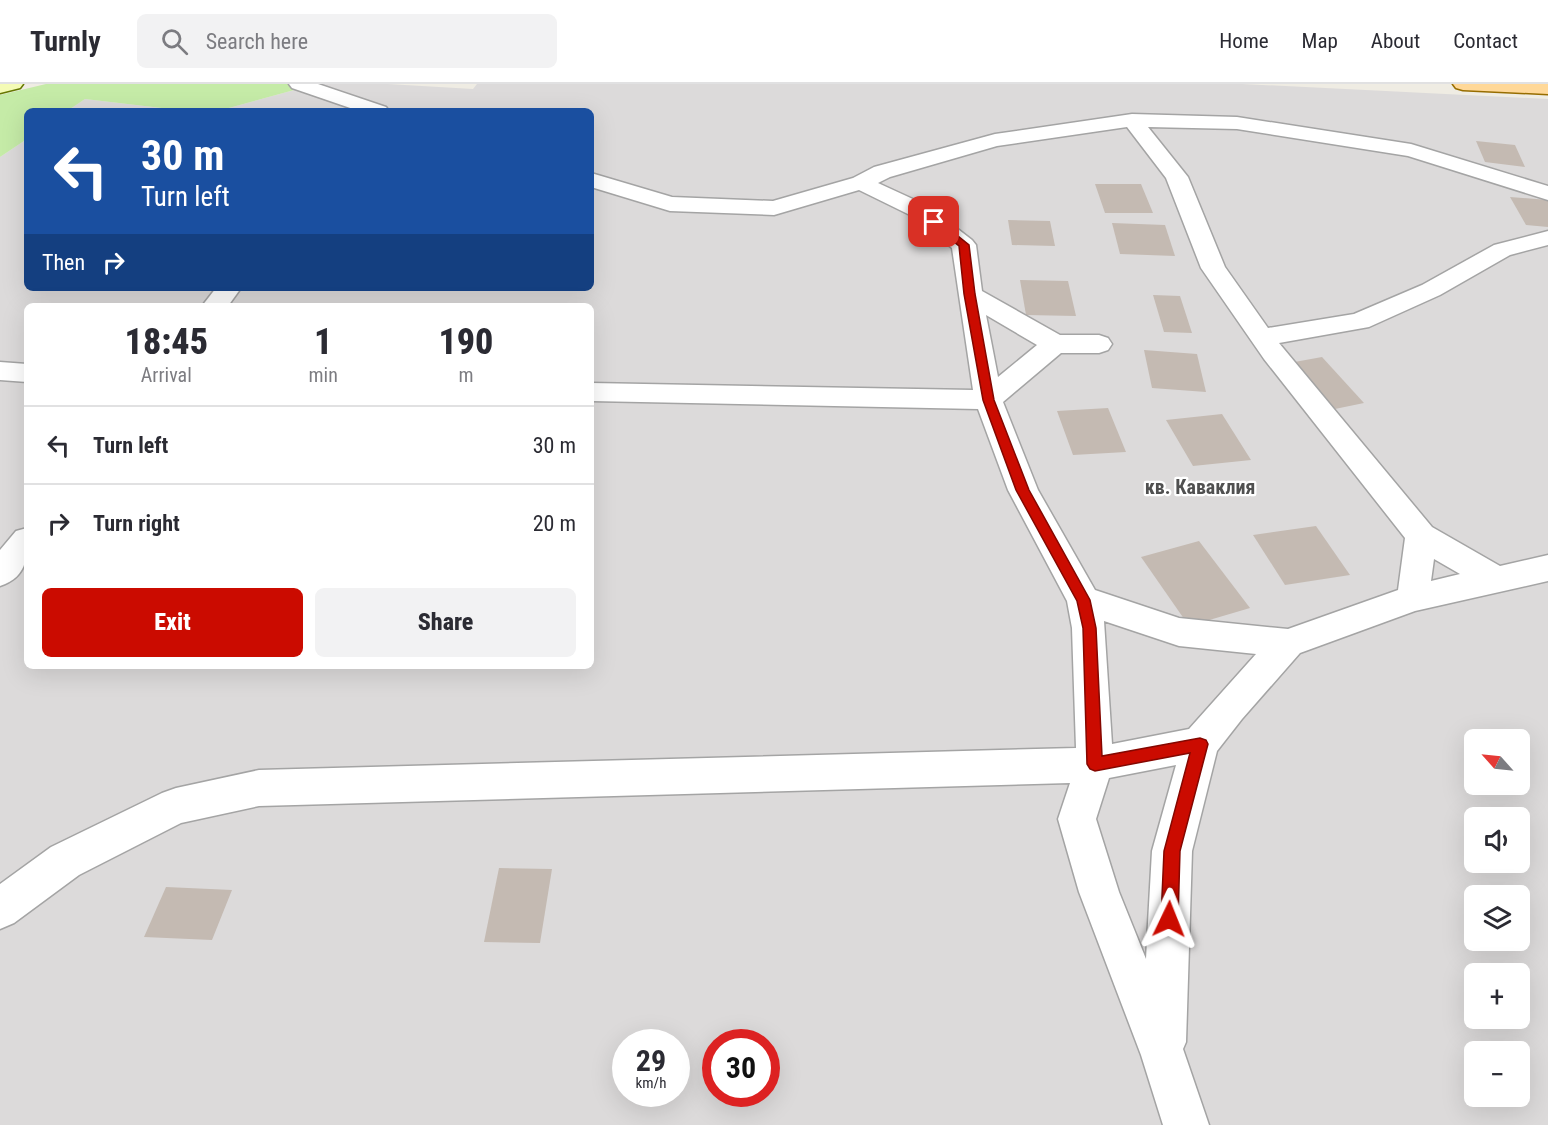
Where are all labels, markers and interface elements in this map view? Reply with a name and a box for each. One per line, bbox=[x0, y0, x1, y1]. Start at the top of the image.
search box bbox=[137, 14, 557, 68]
text: Turnly bbox=[30, 25, 101, 58]
icon: search bbox=[158, 25, 191, 58]
text: Search here bbox=[206, 29, 308, 54]
text: Home bbox=[1219, 29, 1269, 53]
text: Map bbox=[1302, 29, 1338, 53]
text: About bbox=[1371, 29, 1420, 53]
text: Contact bbox=[1453, 29, 1518, 53]
text: 30 m bbox=[141, 131, 224, 180]
icon: left bbox=[42, 132, 120, 210]
text: Turn left bbox=[141, 181, 230, 213]
pin bbox=[908, 196, 959, 247]
icon: arrive bbox=[917, 205, 950, 238]
icon: right bbox=[97, 246, 130, 279]
text: Then bbox=[42, 250, 85, 275]
text: 18:45 bbox=[125, 321, 208, 363]
text: 1 bbox=[314, 321, 332, 363]
text: 190 bbox=[438, 321, 493, 363]
text: Arrival bbox=[141, 363, 192, 387]
text: min bbox=[309, 363, 338, 387]
text: m bbox=[458, 363, 473, 387]
icon: left bbox=[42, 429, 75, 462]
text: Turn left bbox=[93, 433, 168, 458]
text: 30 m bbox=[533, 433, 576, 458]
district label: кв. Каваклия bbox=[1145, 475, 1255, 499]
icon: right bbox=[42, 507, 75, 540]
text: Turn right bbox=[93, 511, 180, 536]
text: 20 m bbox=[533, 511, 576, 536]
button: Exit bbox=[42, 588, 303, 657]
button: Share bbox=[315, 588, 576, 657]
north arrow bbox=[1464, 729, 1530, 795]
map controls bbox=[1464, 729, 1530, 1107]
button: sound bbox=[1464, 807, 1530, 873]
button: layers bbox=[1464, 885, 1530, 951]
position arrow bbox=[1137, 887, 1201, 951]
button: + bbox=[1464, 963, 1530, 1029]
speed limit sign: 30 bbox=[702, 1029, 780, 1107]
button: − bbox=[1464, 1041, 1530, 1107]
text: 29 bbox=[636, 1043, 666, 1078]
text: km/h bbox=[636, 1074, 666, 1092]

